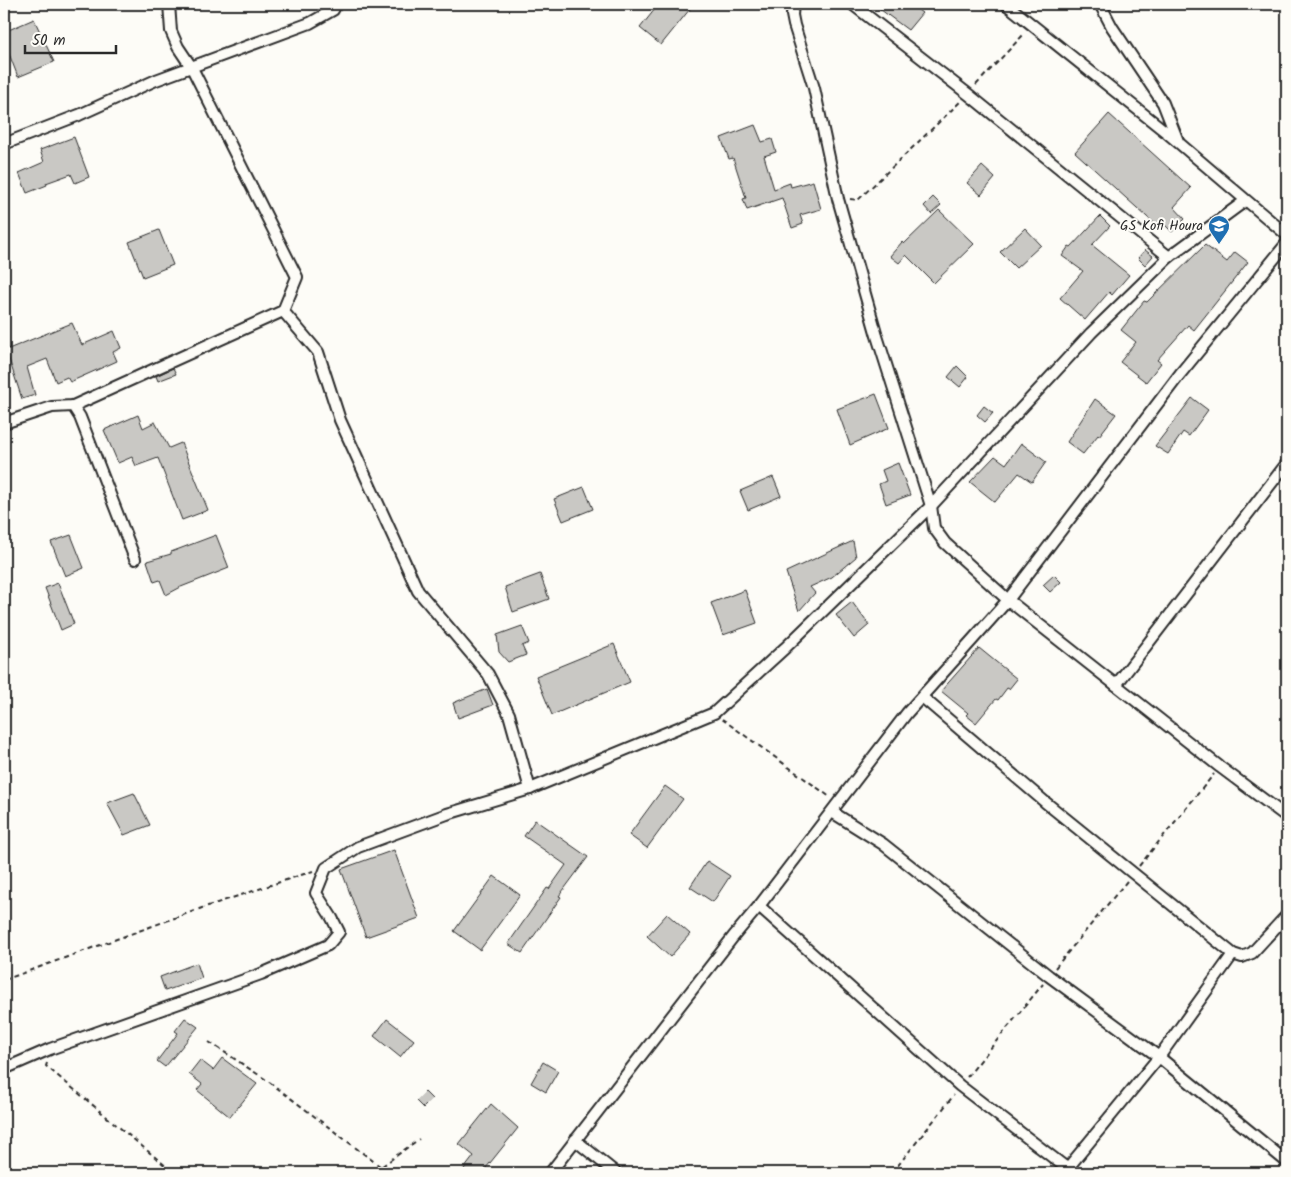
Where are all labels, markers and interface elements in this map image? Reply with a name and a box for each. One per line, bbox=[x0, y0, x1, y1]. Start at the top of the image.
scale bar bbox=[25, 22, 116, 54]
text: 50 m bbox=[32, 29, 66, 53]
school or university icon: GS Kofi Houra bbox=[1207, 214, 1231, 245]
place label: GS Kofi Houra bbox=[1120, 215, 1203, 237]

